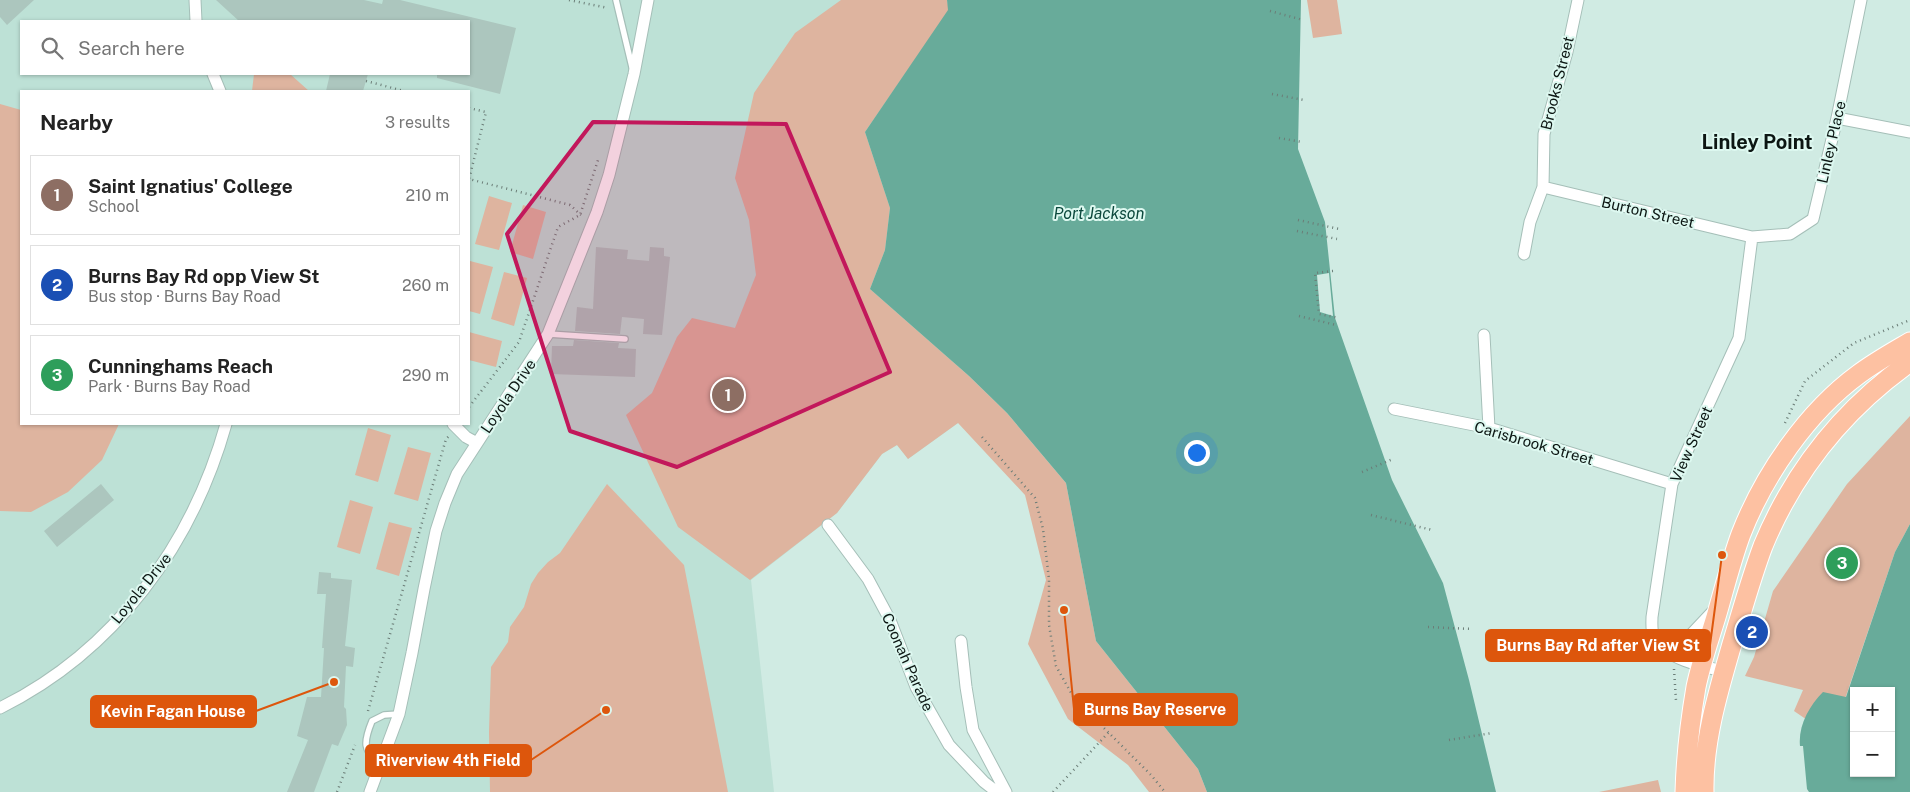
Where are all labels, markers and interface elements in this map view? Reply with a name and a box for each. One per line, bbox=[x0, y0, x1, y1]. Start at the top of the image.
search box bbox=[20, 20, 470, 75]
icon: search bbox=[38, 34, 66, 62]
street label: Brooks Street bbox=[1537, 34, 1577, 132]
text: Search here bbox=[78, 37, 185, 59]
street label: Linley Place bbox=[1813, 99, 1849, 185]
text: Nearby bbox=[40, 110, 113, 135]
text: 3 results bbox=[385, 113, 450, 132]
district label: Linley Point bbox=[1701, 130, 1813, 154]
text: Saint Ignatius' College bbox=[88, 175, 293, 197]
text: 1 bbox=[54, 186, 60, 205]
text: 210 m bbox=[405, 186, 449, 205]
street label: Burton Street bbox=[1600, 193, 1696, 231]
text: School bbox=[88, 197, 139, 216]
water label: Port Jackson bbox=[1054, 204, 1145, 223]
text: Burns Bay Rd opp View St bbox=[88, 265, 319, 287]
text: 2 bbox=[52, 276, 62, 295]
text: 260 m bbox=[402, 276, 449, 295]
text: Bus stop · Burns Bay Road bbox=[88, 287, 281, 306]
text: Cunninghams Reach bbox=[88, 355, 273, 377]
street label: Loyola Drive bbox=[477, 356, 539, 436]
text: 3 bbox=[52, 366, 62, 385]
text: 290 m bbox=[402, 366, 449, 385]
pin: 1 bbox=[712, 376, 744, 414]
text: Park · Burns Bay Road bbox=[88, 377, 251, 396]
street label: View Street bbox=[1667, 403, 1715, 485]
street label: Carisbrook Street bbox=[1472, 418, 1596, 468]
your location bbox=[1184, 440, 1210, 466]
pin: 3 bbox=[1826, 544, 1858, 582]
street label: Loyola Drive bbox=[108, 549, 174, 627]
street label: Coonah Parade bbox=[879, 610, 937, 714]
pin: 2 bbox=[1736, 613, 1768, 651]
callout: Burns Bay Rd after View St bbox=[1486, 630, 1710, 661]
text: Burns Bay Rd after View St bbox=[1496, 636, 1700, 655]
map controls bbox=[1850, 687, 1895, 777]
button: + bbox=[1850, 687, 1895, 732]
callout: Burns Bay Reserve bbox=[1074, 694, 1237, 725]
callout: Kevin Fagan House bbox=[91, 696, 256, 727]
text: Burns Bay Reserve bbox=[1084, 700, 1226, 719]
text: Kevin Fagan House bbox=[101, 702, 245, 721]
button: − bbox=[1850, 732, 1895, 777]
callout: Riverview 4th Field bbox=[366, 745, 531, 776]
text: Riverview 4th Field bbox=[375, 751, 521, 770]

